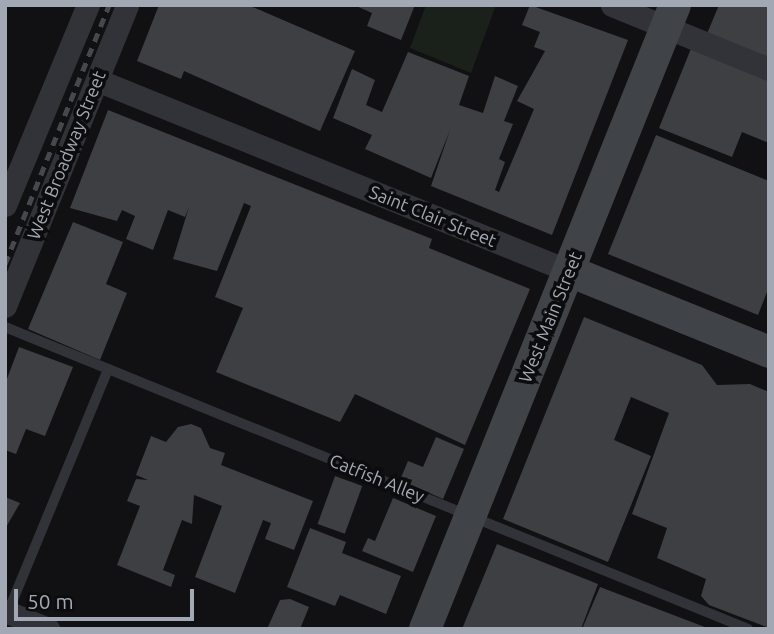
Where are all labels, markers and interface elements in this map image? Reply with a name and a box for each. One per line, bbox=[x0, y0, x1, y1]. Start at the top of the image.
street label: West Broadway Street bbox=[22, 67, 110, 243]
street label: Saint Clair Street bbox=[366, 181, 500, 251]
street label: West Main Street bbox=[514, 248, 586, 386]
street label: Catfish Alley bbox=[326, 449, 428, 507]
scale bar bbox=[18, 574, 198, 618]
text: 50 m bbox=[27, 589, 74, 613]

